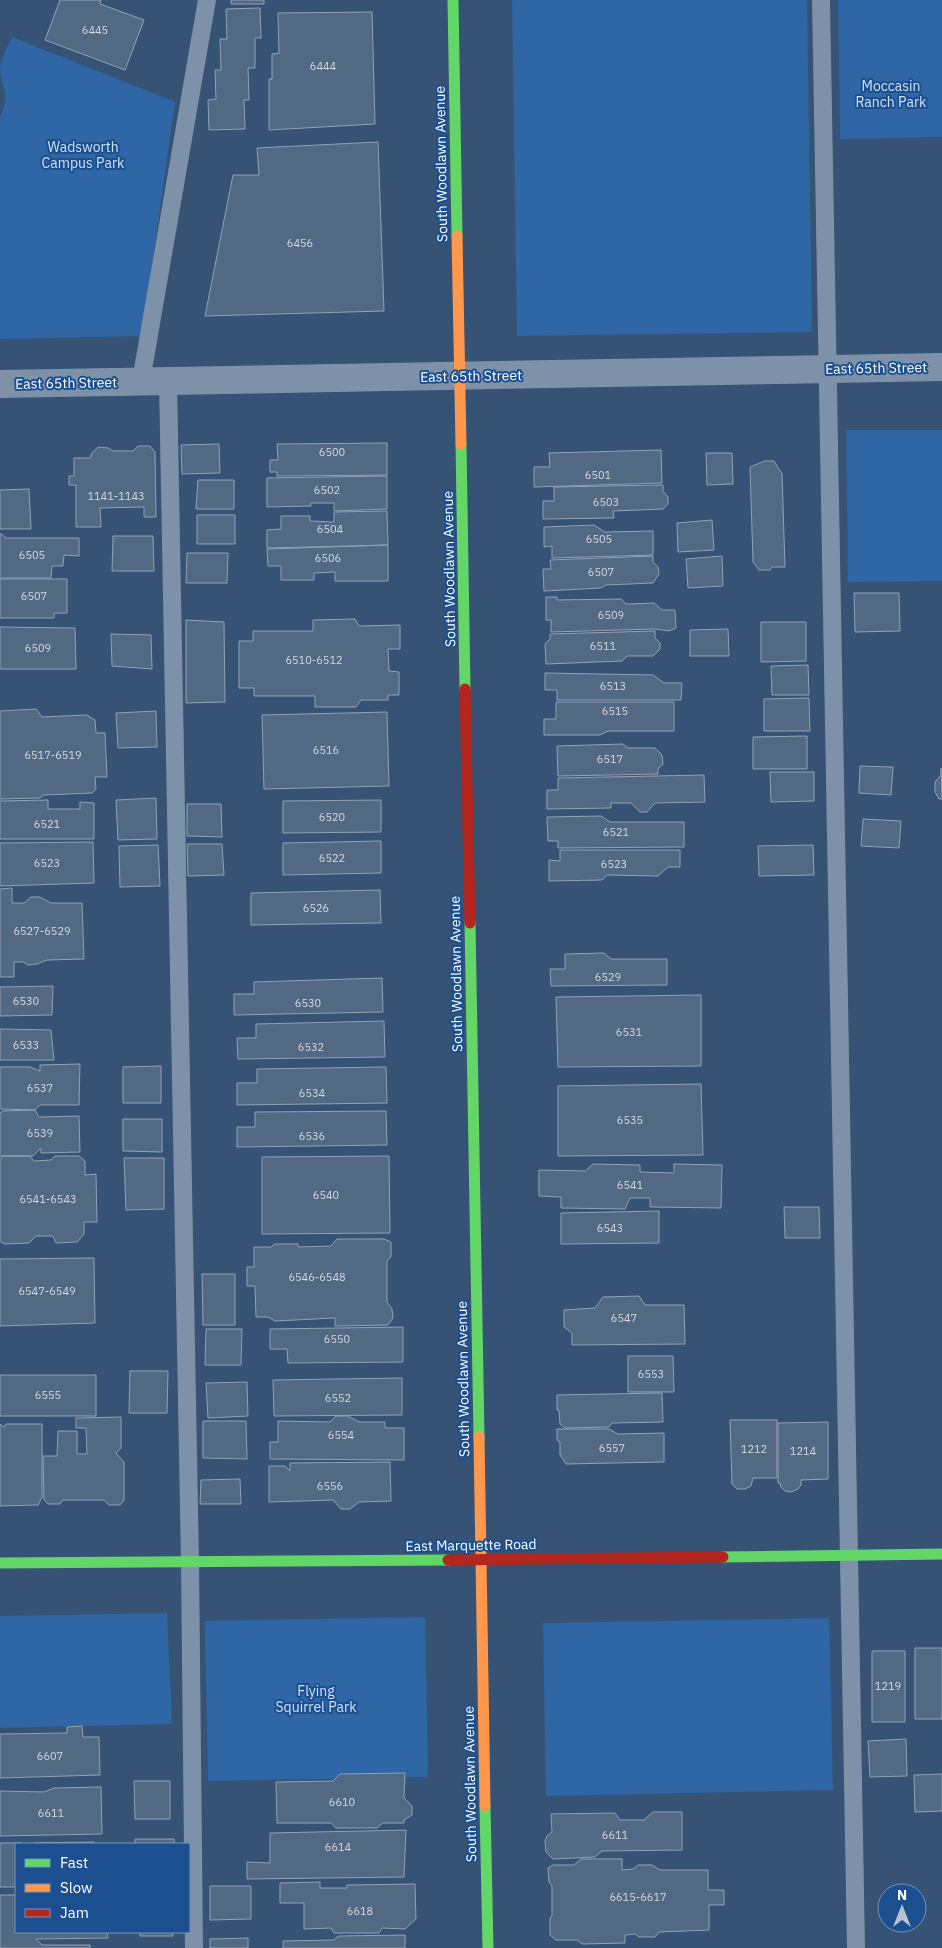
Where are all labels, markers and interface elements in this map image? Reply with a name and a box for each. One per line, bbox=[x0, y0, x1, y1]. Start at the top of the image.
house number: 6445 bbox=[82, 23, 108, 37]
house number: 6444 bbox=[310, 59, 337, 73]
park label: Moccasin Ranch Park bbox=[856, 77, 927, 111]
street label: South Woodlawn Avenue bbox=[431, 85, 451, 242]
park label: Wadsworth Campus Park bbox=[42, 138, 125, 172]
house number: 6456 bbox=[287, 236, 313, 250]
street label: East 65th Street bbox=[825, 358, 927, 378]
street label: East 65th Street bbox=[420, 366, 522, 386]
street label: East 65th Street bbox=[15, 373, 117, 393]
house number: 6500 bbox=[319, 445, 345, 459]
house number: 6501 bbox=[585, 468, 612, 482]
house number: 6502 bbox=[314, 483, 340, 497]
house number: 1141-1143 bbox=[87, 489, 145, 503]
street label: South Woodlawn Avenue bbox=[439, 490, 459, 647]
house number: 6503 bbox=[593, 495, 619, 509]
house number: 6504 bbox=[317, 522, 344, 536]
house number: 6505 bbox=[586, 532, 612, 546]
house number: 6505 bbox=[19, 548, 45, 562]
house number: 6506 bbox=[315, 551, 341, 565]
house number: 6507 bbox=[588, 565, 614, 579]
house number: 6507 bbox=[21, 589, 47, 603]
house number: 6509 bbox=[598, 608, 624, 622]
house number: 6511 bbox=[590, 639, 617, 653]
house number: 6509 bbox=[25, 641, 51, 655]
house number: 6510-6512 bbox=[285, 653, 343, 667]
house number: 6513 bbox=[600, 679, 626, 693]
house number: 6515 bbox=[602, 704, 628, 718]
house number: 6516 bbox=[313, 743, 339, 757]
house number: 6517-6519 bbox=[24, 748, 82, 762]
house number: 6517 bbox=[597, 752, 623, 766]
house number: 6520 bbox=[319, 810, 345, 824]
house number: 6521 bbox=[34, 817, 61, 831]
house number: 6521 bbox=[603, 825, 630, 839]
house number: 6522 bbox=[319, 851, 345, 865]
house number: 6523 bbox=[34, 856, 60, 870]
house number: 6523 bbox=[601, 857, 627, 871]
street label: South Woodlawn Avenue bbox=[446, 895, 466, 1052]
house number: 6526 bbox=[303, 901, 329, 915]
house number: 6527-6529 bbox=[13, 924, 71, 938]
house number: 6529 bbox=[595, 970, 621, 984]
house number: 6530 bbox=[13, 994, 39, 1008]
house number: 6530 bbox=[295, 996, 321, 1010]
house number: 6531 bbox=[616, 1025, 643, 1039]
house number: 6533 bbox=[13, 1038, 39, 1052]
house number: 6532 bbox=[298, 1040, 324, 1054]
house number: 6537 bbox=[27, 1081, 53, 1095]
house number: 6534 bbox=[299, 1086, 326, 1100]
house number: 6535 bbox=[617, 1113, 643, 1127]
house number: 6539 bbox=[27, 1126, 53, 1140]
house number: 6536 bbox=[299, 1129, 325, 1143]
house number: 6541 bbox=[617, 1178, 644, 1192]
house number: 6540 bbox=[313, 1188, 339, 1202]
house number: 6541-6543 bbox=[19, 1192, 77, 1206]
house number: 6543 bbox=[597, 1221, 623, 1235]
house number: 6546-6548 bbox=[288, 1270, 346, 1284]
house number: 6547-6549 bbox=[18, 1284, 76, 1298]
street label: South Woodlawn Avenue bbox=[453, 1300, 473, 1457]
house number: 6547 bbox=[611, 1311, 637, 1325]
house number: 6550 bbox=[324, 1332, 350, 1346]
house number: 6553 bbox=[638, 1367, 664, 1381]
house number: 6555 bbox=[35, 1388, 61, 1402]
house number: 6552 bbox=[325, 1391, 351, 1405]
house number: 6554 bbox=[328, 1428, 355, 1442]
house number: 6557 bbox=[599, 1441, 625, 1455]
house number: 1212 bbox=[741, 1442, 767, 1456]
house number: 1214 bbox=[790, 1444, 817, 1458]
house number: 6556 bbox=[317, 1479, 343, 1493]
street label: East Marquette Road bbox=[405, 1535, 537, 1555]
house number: 1219 bbox=[875, 1679, 901, 1693]
park label: Flying Squirrel Park bbox=[275, 1682, 357, 1716]
street label: South Woodlawn Avenue bbox=[460, 1705, 480, 1862]
house number: 6607 bbox=[37, 1749, 63, 1763]
house number: 6610 bbox=[329, 1795, 355, 1809]
house number: 6611 bbox=[38, 1806, 65, 1820]
house number: 6611 bbox=[602, 1828, 629, 1842]
house number: 6614 bbox=[325, 1840, 352, 1854]
legend bbox=[15, 1843, 190, 1933]
text: Fast bbox=[60, 1853, 88, 1872]
text: Slow bbox=[60, 1878, 93, 1897]
north arrow bbox=[877, 1883, 927, 1933]
text: N bbox=[897, 1886, 907, 1904]
house number: 6615-6617 bbox=[609, 1890, 667, 1904]
text: Jam bbox=[60, 1903, 89, 1922]
house number: 6618 bbox=[347, 1904, 373, 1918]

